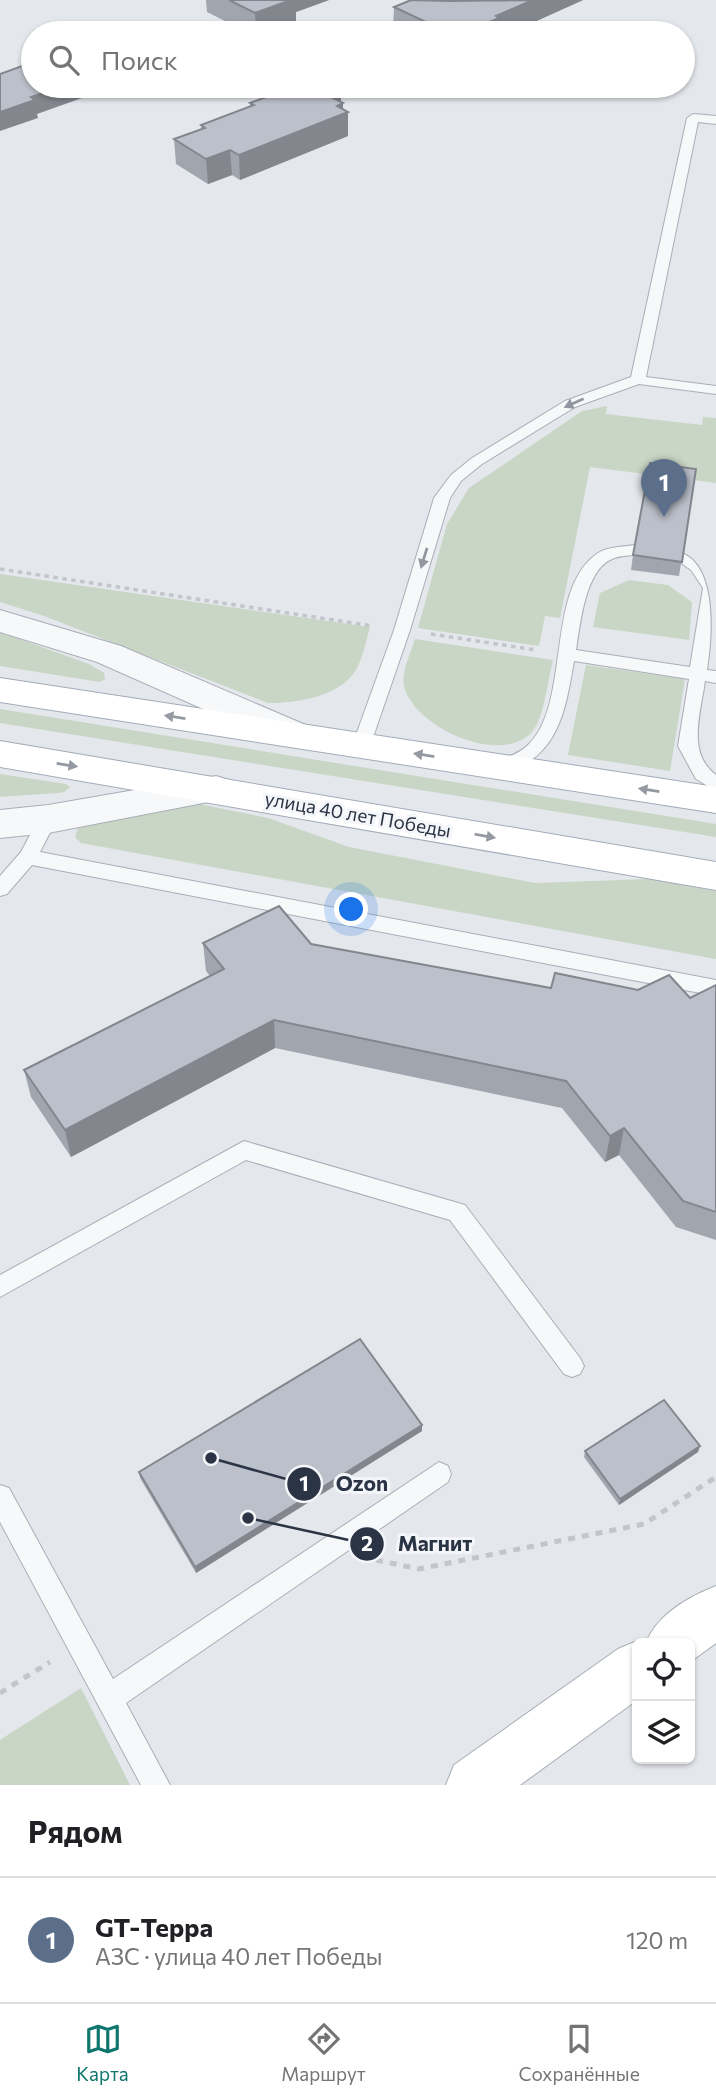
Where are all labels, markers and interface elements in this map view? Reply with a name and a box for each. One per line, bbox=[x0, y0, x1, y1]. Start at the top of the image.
search box bbox=[21, 21, 695, 98]
icon: search bbox=[45, 41, 83, 79]
text: Поиск bbox=[101, 44, 178, 75]
one-way arrow bbox=[563, 398, 584, 409]
pin: 1 bbox=[641, 459, 687, 517]
one-way arrow bbox=[418, 548, 428, 569]
one-way arrow bbox=[164, 711, 186, 722]
one-way arrow bbox=[413, 749, 435, 760]
one-way arrow bbox=[56, 760, 78, 771]
one-way arrow bbox=[637, 784, 659, 795]
street label: улица 40 лет Победы bbox=[263, 786, 453, 842]
one-way arrow bbox=[474, 831, 496, 842]
your location bbox=[334, 892, 368, 926]
callout: Ozon bbox=[287, 1463, 402, 1505]
text: 1 bbox=[299, 1470, 309, 1495]
text: Ozon bbox=[336, 1470, 388, 1495]
callout: Магнит bbox=[349, 1523, 487, 1565]
text: 2 bbox=[361, 1530, 373, 1555]
text: Магнит bbox=[398, 1530, 472, 1555]
map controls bbox=[632, 1638, 695, 1764]
button: locate bbox=[632, 1638, 695, 1701]
button: layers bbox=[632, 1701, 695, 1764]
text: Рядом bbox=[28, 1812, 122, 1849]
text: GT-Терра bbox=[95, 1911, 213, 1942]
text: 1 bbox=[46, 1926, 56, 1954]
text: 120 m bbox=[626, 1926, 688, 1954]
text: АЗС · улица 40 лет Победы bbox=[95, 1942, 382, 1970]
tab: Карта bbox=[76, 2020, 129, 2085]
tab: Маршрут bbox=[281, 2020, 366, 2085]
tab: Сохранённые bbox=[518, 2020, 640, 2085]

